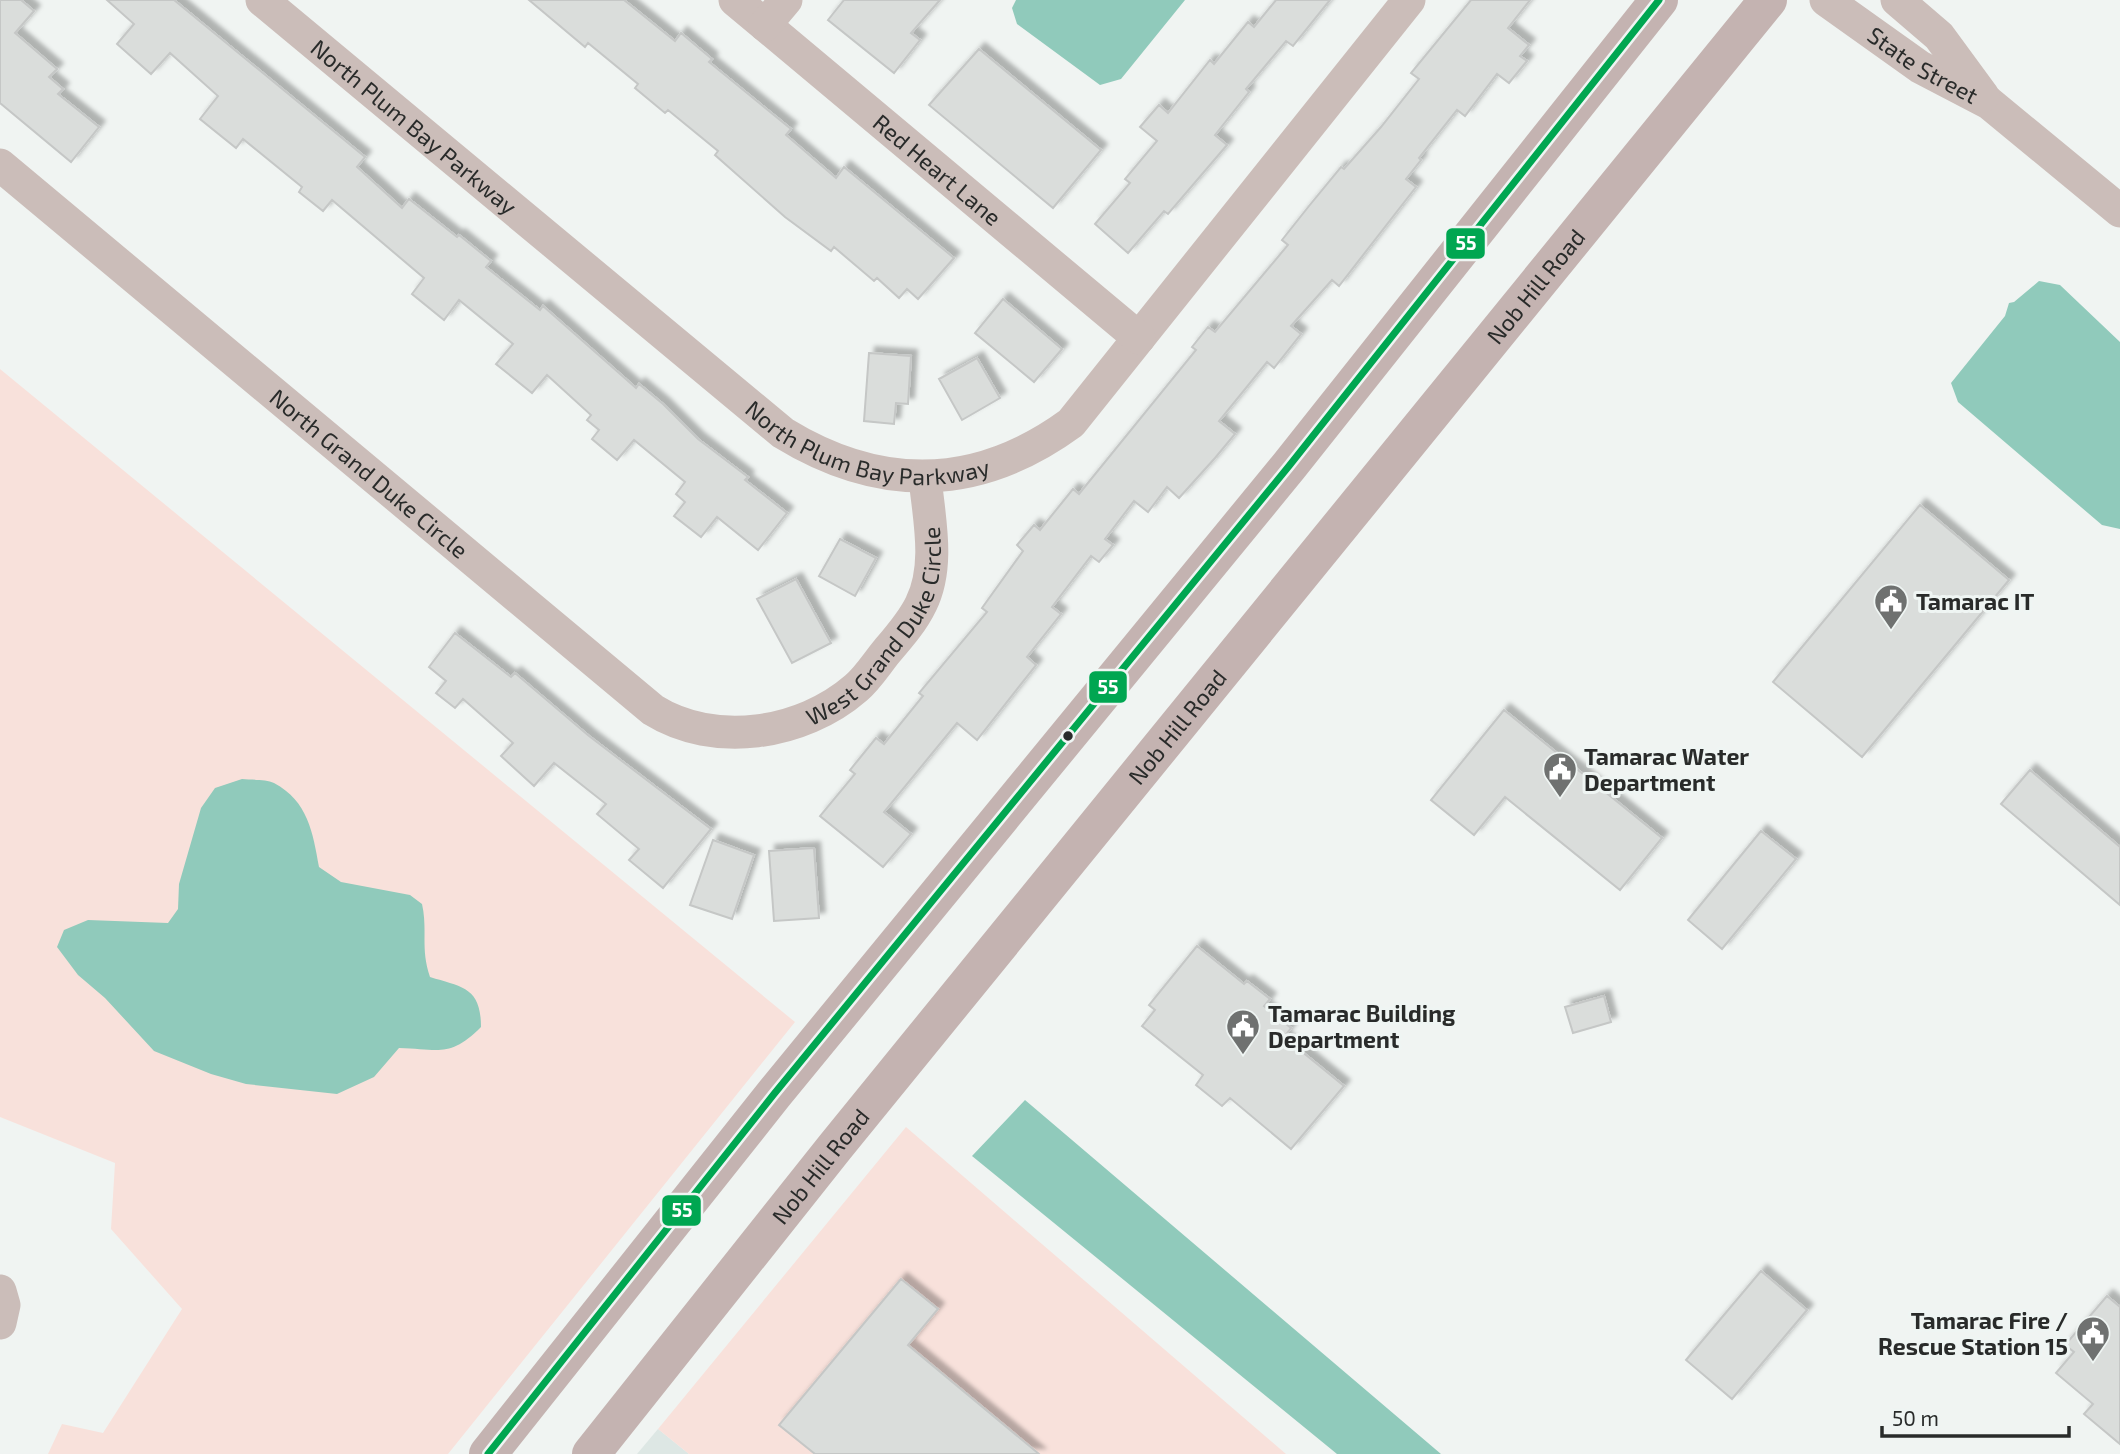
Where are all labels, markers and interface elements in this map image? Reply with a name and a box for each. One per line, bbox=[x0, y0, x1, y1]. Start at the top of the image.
street label: State Street bbox=[1863, 20, 1983, 109]
street label: North Plum Bay Parkway bbox=[306, 33, 523, 220]
street label: Red Heart Lane bbox=[868, 108, 1007, 231]
street label: Nob Hill Road bbox=[1480, 223, 1590, 349]
line badge: 55 bbox=[1445, 227, 1486, 260]
text: 55 bbox=[1456, 231, 1476, 254]
street label: North Grand Duke Circle bbox=[265, 383, 474, 564]
street label: North Plum Bay Parkway bbox=[740, 394, 993, 490]
street label: West Grand Duke Circle bbox=[801, 526, 946, 731]
public building icon: Tamarac IT bbox=[1872, 582, 1910, 631]
place label: Tamarac IT bbox=[1916, 587, 2035, 615]
street label: Nob Hill Road bbox=[1122, 664, 1232, 790]
line badge: 55 bbox=[1088, 670, 1128, 704]
text: 55 bbox=[1098, 675, 1118, 698]
unlabelled marker bbox=[1061, 729, 1075, 743]
place label: Tamarac Water Department bbox=[1584, 742, 1749, 796]
public building icon: Tamarac Water Department bbox=[1541, 750, 1579, 799]
place label: Tamarac Building Department bbox=[1268, 999, 1456, 1053]
public building icon: Tamarac Building Department bbox=[1224, 1007, 1262, 1056]
street label: Nob Hill Road bbox=[765, 1103, 875, 1229]
line badge: 55 bbox=[661, 1194, 702, 1227]
text: 55 bbox=[672, 1198, 692, 1221]
place label: Tamarac Fire / Rescue Station 15 bbox=[1878, 1306, 2068, 1360]
public building icon: Tamarac Fire / Rescue Station 15 bbox=[2074, 1314, 2112, 1363]
scale bar bbox=[1882, 1394, 2069, 1438]
text: 50 m bbox=[1892, 1405, 1939, 1430]

